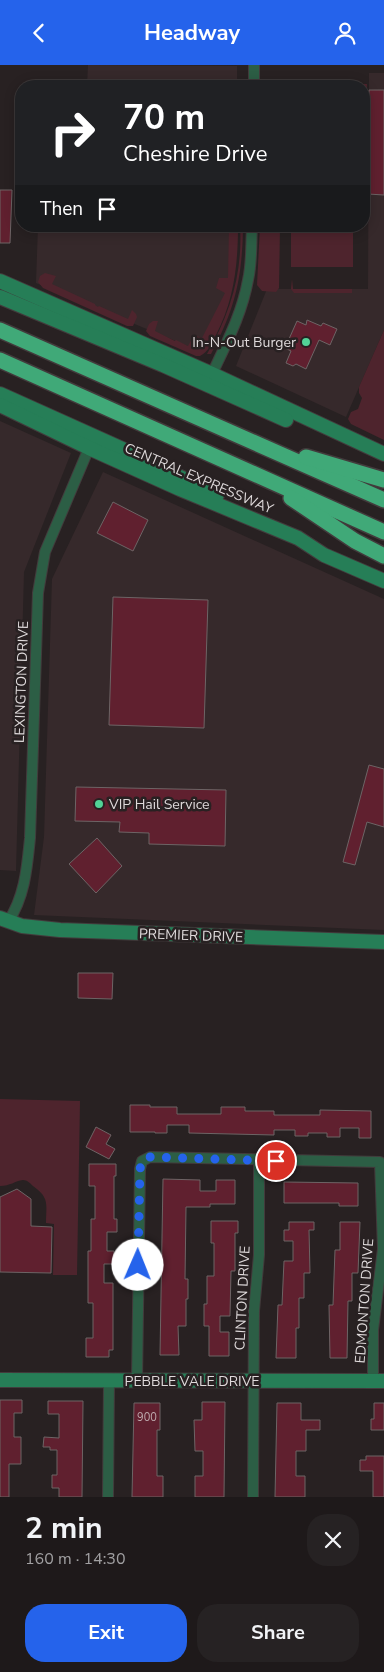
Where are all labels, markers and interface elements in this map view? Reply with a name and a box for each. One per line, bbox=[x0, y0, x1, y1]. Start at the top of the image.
text: Headway bbox=[144, 18, 240, 48]
icon: back bbox=[25, 19, 53, 47]
icon: person bbox=[331, 19, 359, 47]
text: 70 m bbox=[123, 94, 205, 141]
icon: right bbox=[40, 100, 105, 165]
text: Cheshire Drive bbox=[123, 139, 267, 169]
icon: arrive bbox=[93, 195, 121, 223]
text: Then bbox=[40, 196, 83, 222]
place label: In-N-Out Burger bbox=[192, 333, 296, 352]
marker: In-N-Out Burger bbox=[300, 336, 312, 348]
street label: CENTRAL EXPRESSWAY bbox=[122, 439, 277, 519]
street label: LEXINGTON DRIVE bbox=[10, 621, 33, 743]
place label: VIP Hail Service bbox=[108, 795, 210, 814]
marker: VIP Hail Service bbox=[93, 798, 105, 810]
street label: PREMIER DRIVE bbox=[139, 924, 243, 947]
pin bbox=[255, 1140, 297, 1182]
icon: arrive bbox=[262, 1147, 290, 1175]
position arrow bbox=[111, 1238, 163, 1290]
street label: EDMONTON DRIVE bbox=[351, 1238, 378, 1364]
street label: CLINTON DRIVE bbox=[230, 1245, 255, 1351]
street label: PEBBLE VALE DRIVE bbox=[125, 1372, 259, 1391]
house number: 900 bbox=[137, 1410, 157, 1425]
text: 2 min bbox=[25, 1508, 103, 1549]
button: close bbox=[307, 1514, 359, 1566]
text: 160 m · 14:30 bbox=[25, 1548, 126, 1570]
button: Exit bbox=[25, 1604, 187, 1662]
button: Share bbox=[197, 1604, 359, 1662]

